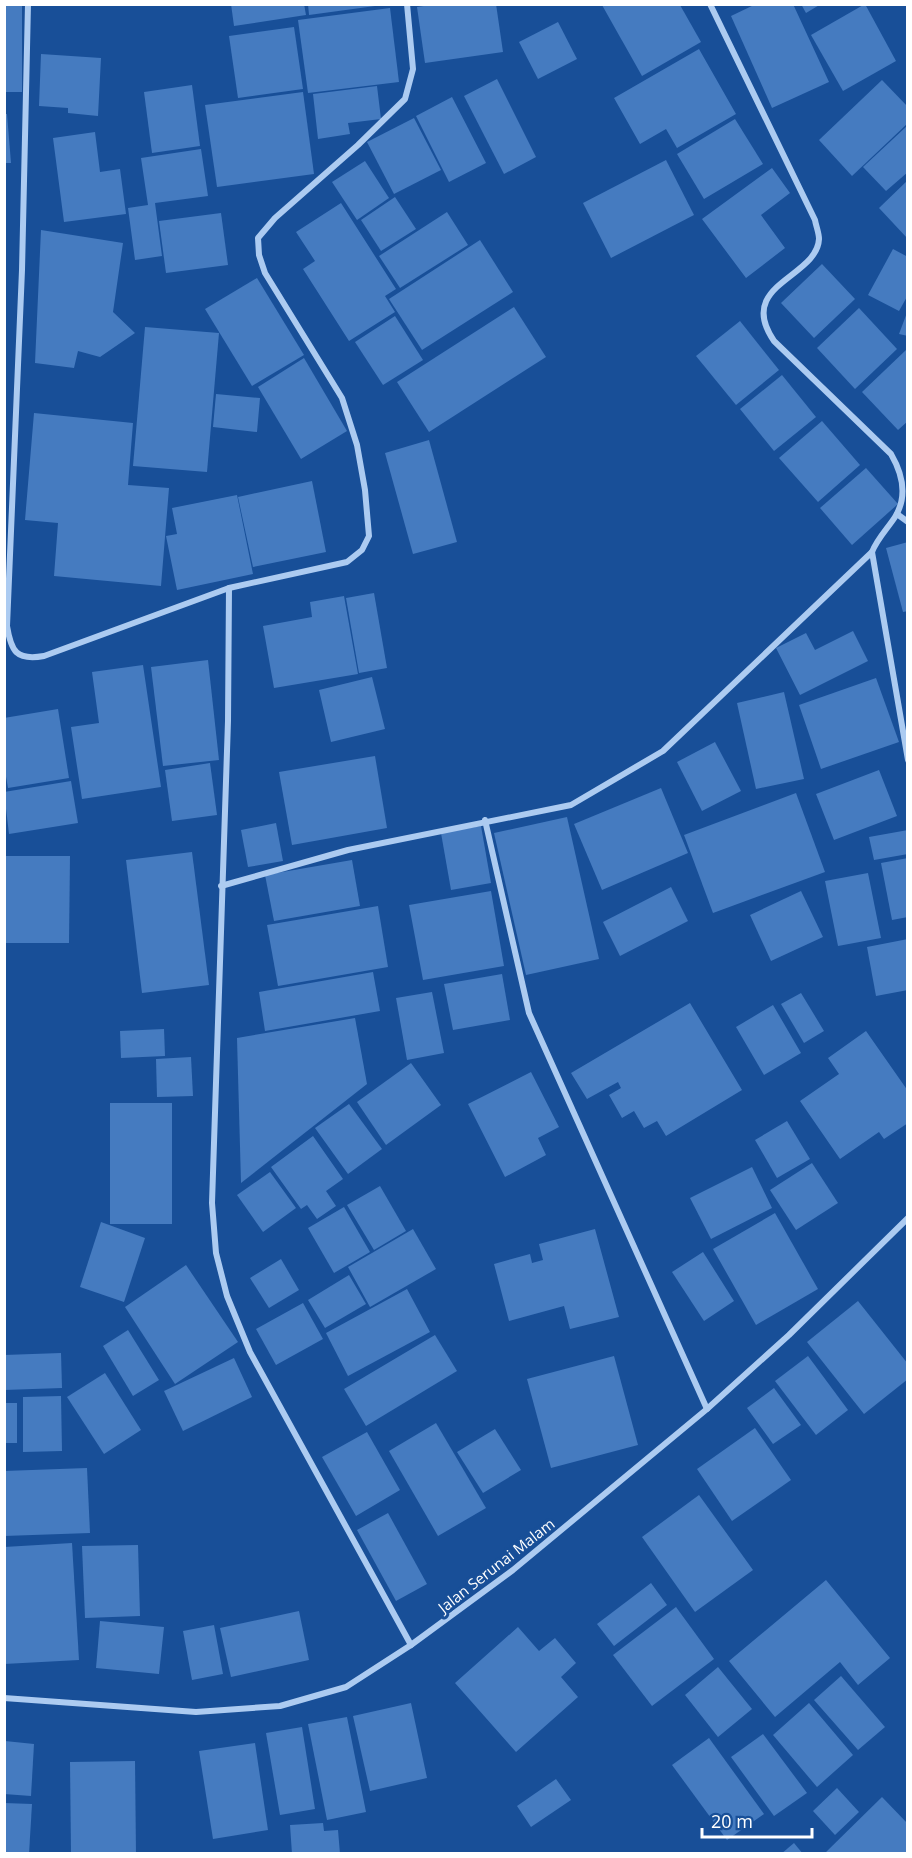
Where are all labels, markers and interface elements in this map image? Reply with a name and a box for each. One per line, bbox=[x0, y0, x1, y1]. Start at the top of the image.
street label: Jalan Serunai Malam bbox=[432, 1513, 558, 1618]
scale bar bbox=[702, 1801, 812, 1839]
text: 20 m bbox=[711, 1809, 753, 1833]

